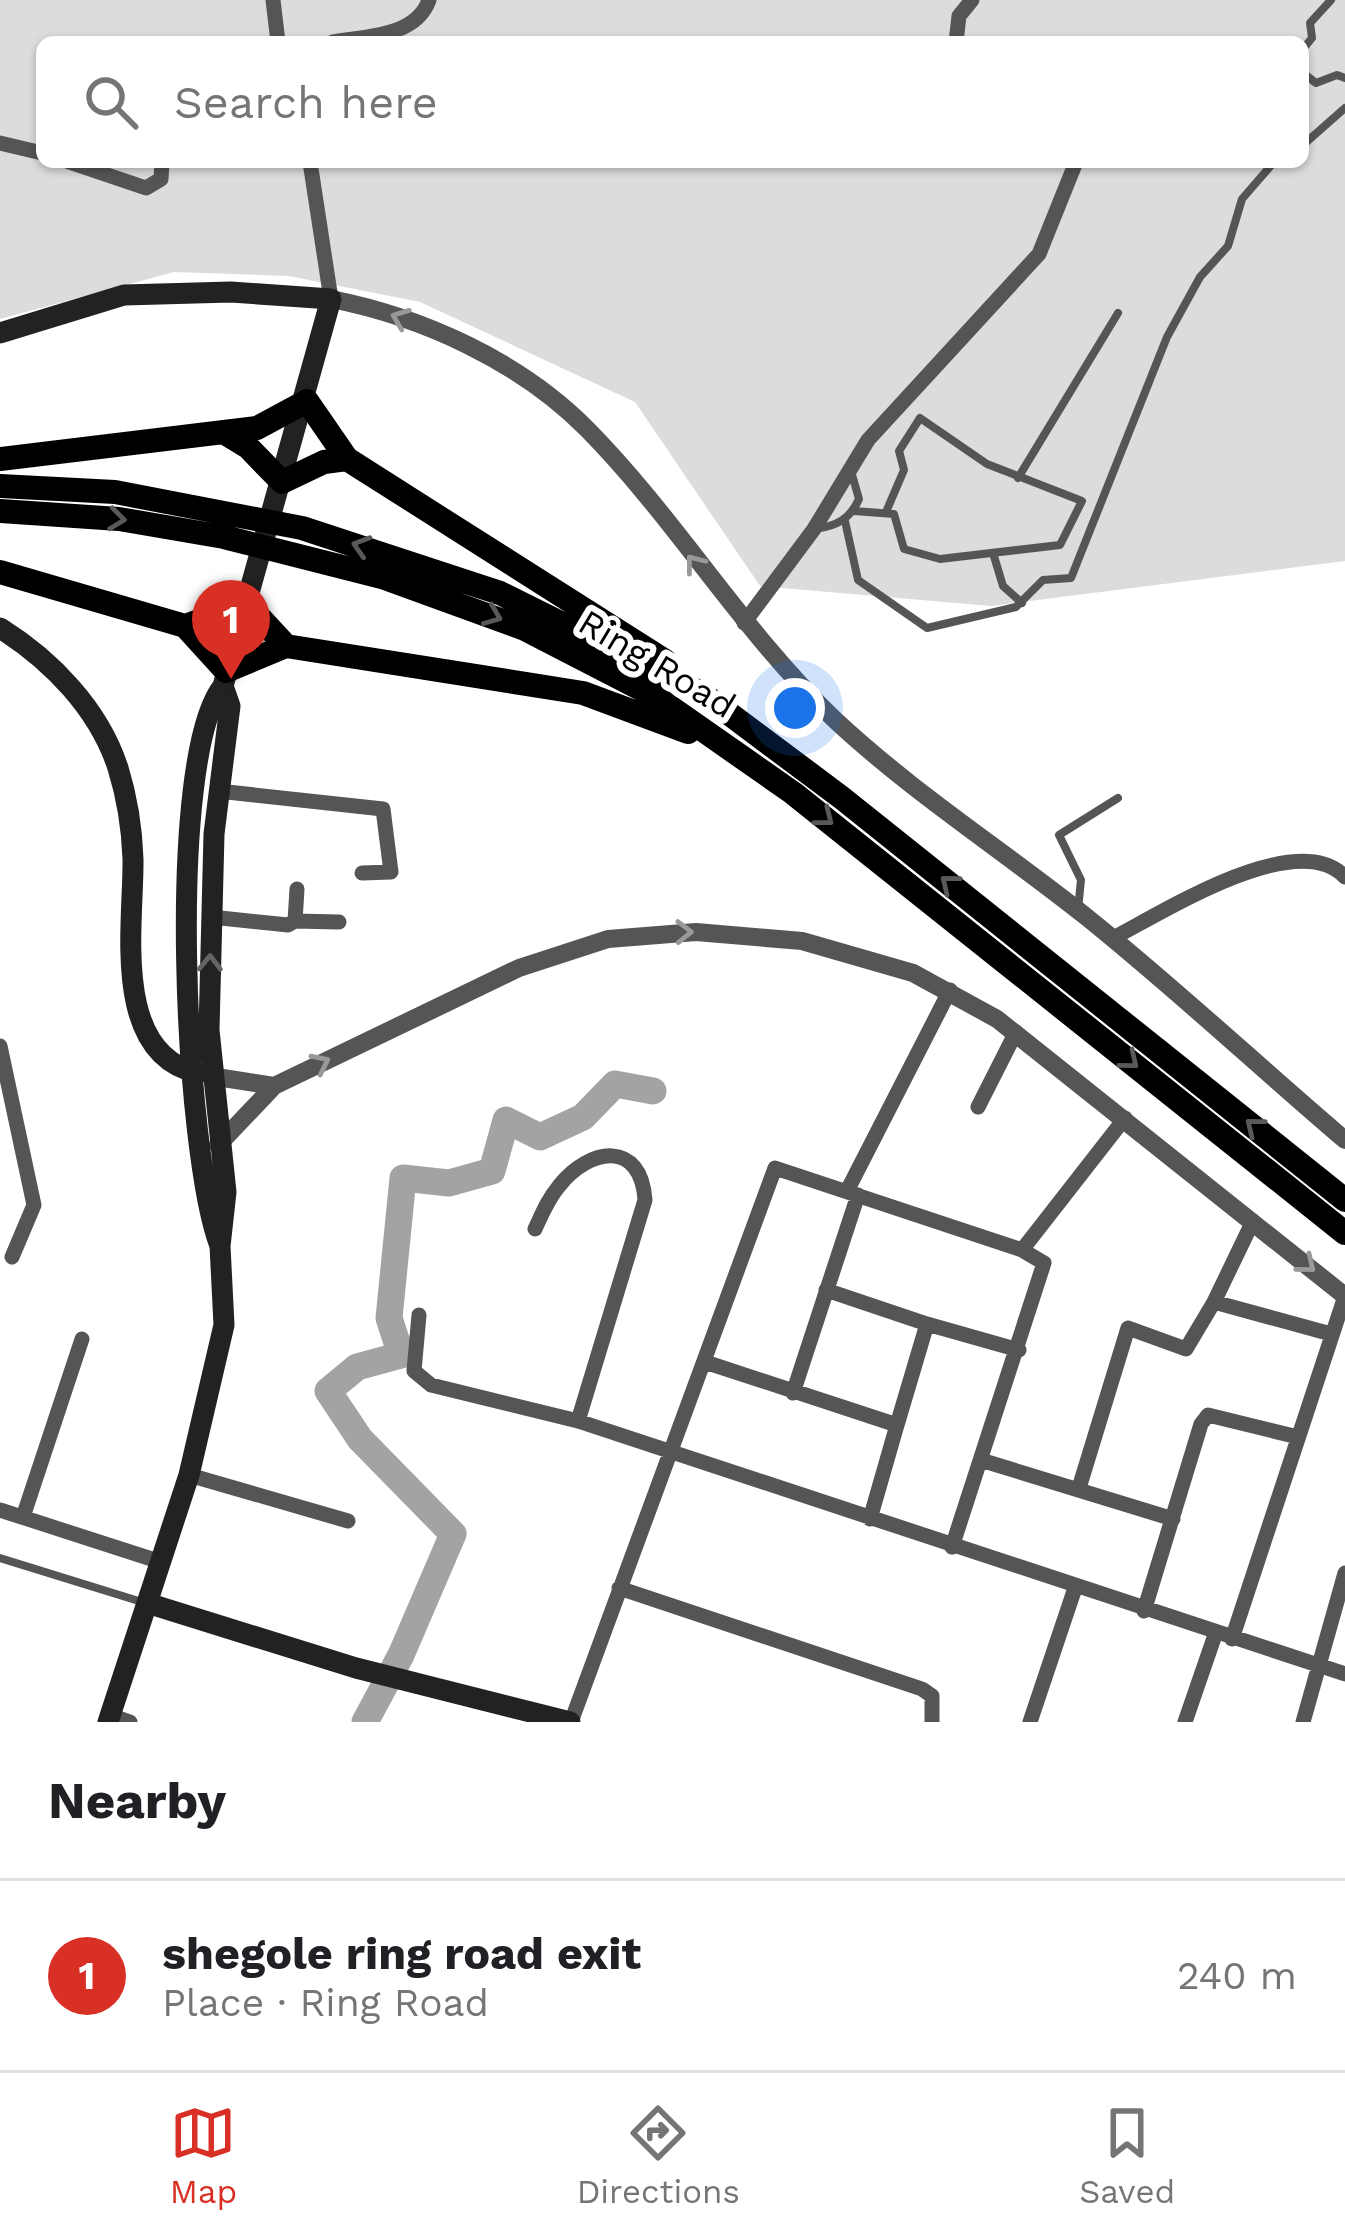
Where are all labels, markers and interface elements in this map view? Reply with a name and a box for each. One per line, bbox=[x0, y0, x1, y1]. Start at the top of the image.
search box bbox=[36, 36, 1309, 168]
icon: search bbox=[78, 69, 144, 135]
text: Search here bbox=[174, 76, 438, 129]
one-way arrow bbox=[391, 308, 412, 333]
one-way arrow bbox=[107, 506, 126, 532]
one-way arrow bbox=[351, 535, 372, 560]
one-way arrow bbox=[687, 554, 708, 576]
pin: 1 bbox=[192, 580, 270, 679]
street label: Ring Road bbox=[571, 601, 743, 727]
one-way arrow bbox=[482, 602, 503, 626]
your location bbox=[765, 678, 825, 738]
one-way arrow bbox=[812, 804, 834, 825]
one-way arrow bbox=[940, 876, 962, 897]
one-way arrow bbox=[675, 920, 694, 946]
one-way arrow bbox=[197, 953, 223, 972]
one-way arrow bbox=[1117, 1047, 1139, 1068]
one-way arrow bbox=[309, 1054, 330, 1078]
one-way arrow bbox=[1245, 1119, 1267, 1141]
one-way arrow bbox=[1293, 1251, 1315, 1272]
text: Nearby bbox=[48, 1771, 226, 1830]
text: shegole ring road exit bbox=[162, 1927, 641, 1980]
text: 1 bbox=[79, 1953, 95, 1998]
text: 240 m bbox=[1177, 1953, 1297, 1998]
text: Place · Ring Road bbox=[162, 1980, 489, 2025]
tab: Map bbox=[170, 2100, 237, 2211]
tab: Directions bbox=[577, 2100, 740, 2211]
tab: Saved bbox=[1079, 2100, 1175, 2211]

